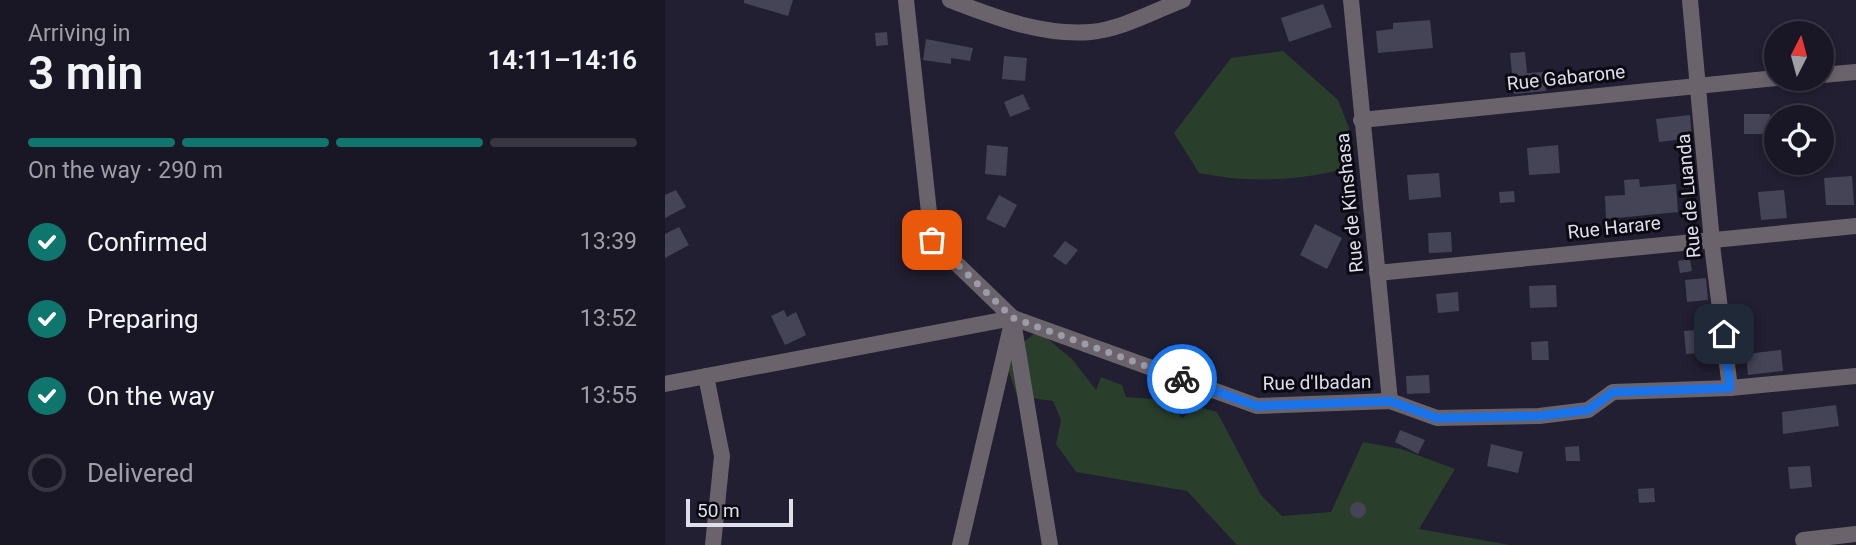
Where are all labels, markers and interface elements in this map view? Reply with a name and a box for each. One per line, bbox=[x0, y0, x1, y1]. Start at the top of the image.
text: Arriving in bbox=[28, 20, 131, 47]
north arrow bbox=[1764, 21, 1834, 91]
map controls bbox=[1764, 21, 1834, 175]
text: 14:11–14:16 bbox=[487, 45, 637, 75]
text: 3 min bbox=[28, 46, 143, 100]
street label: Rue Gabarone bbox=[1506, 60, 1626, 95]
button: locate bbox=[1764, 105, 1834, 175]
street label: Rue de Kinshasa bbox=[1331, 132, 1368, 274]
street label: Rue de Luanda bbox=[1672, 133, 1705, 259]
text: On the way · 290 m bbox=[28, 157, 223, 184]
pin bbox=[902, 210, 962, 270]
street label: Rue Harare bbox=[1566, 211, 1662, 244]
icon: bag bbox=[913, 221, 951, 259]
icon: check bbox=[28, 223, 66, 261]
text: Confirmed bbox=[87, 227, 208, 257]
text: 13:39 bbox=[580, 228, 637, 255]
icon: check bbox=[28, 300, 66, 338]
text: Preparing bbox=[87, 304, 199, 334]
pin bbox=[1694, 304, 1754, 364]
text: 13:52 bbox=[580, 305, 637, 332]
icon: home bbox=[1705, 315, 1743, 353]
courier bbox=[1147, 344, 1217, 414]
icon: bike bbox=[1163, 360, 1201, 398]
street label: Rue d'Ibadan bbox=[1262, 370, 1372, 395]
icon: check bbox=[28, 377, 66, 415]
text: On the way bbox=[87, 381, 215, 411]
text: 13:55 bbox=[580, 382, 637, 409]
text: Delivered bbox=[87, 458, 194, 488]
scale bar bbox=[686, 496, 793, 528]
text: 50 m bbox=[697, 499, 740, 522]

